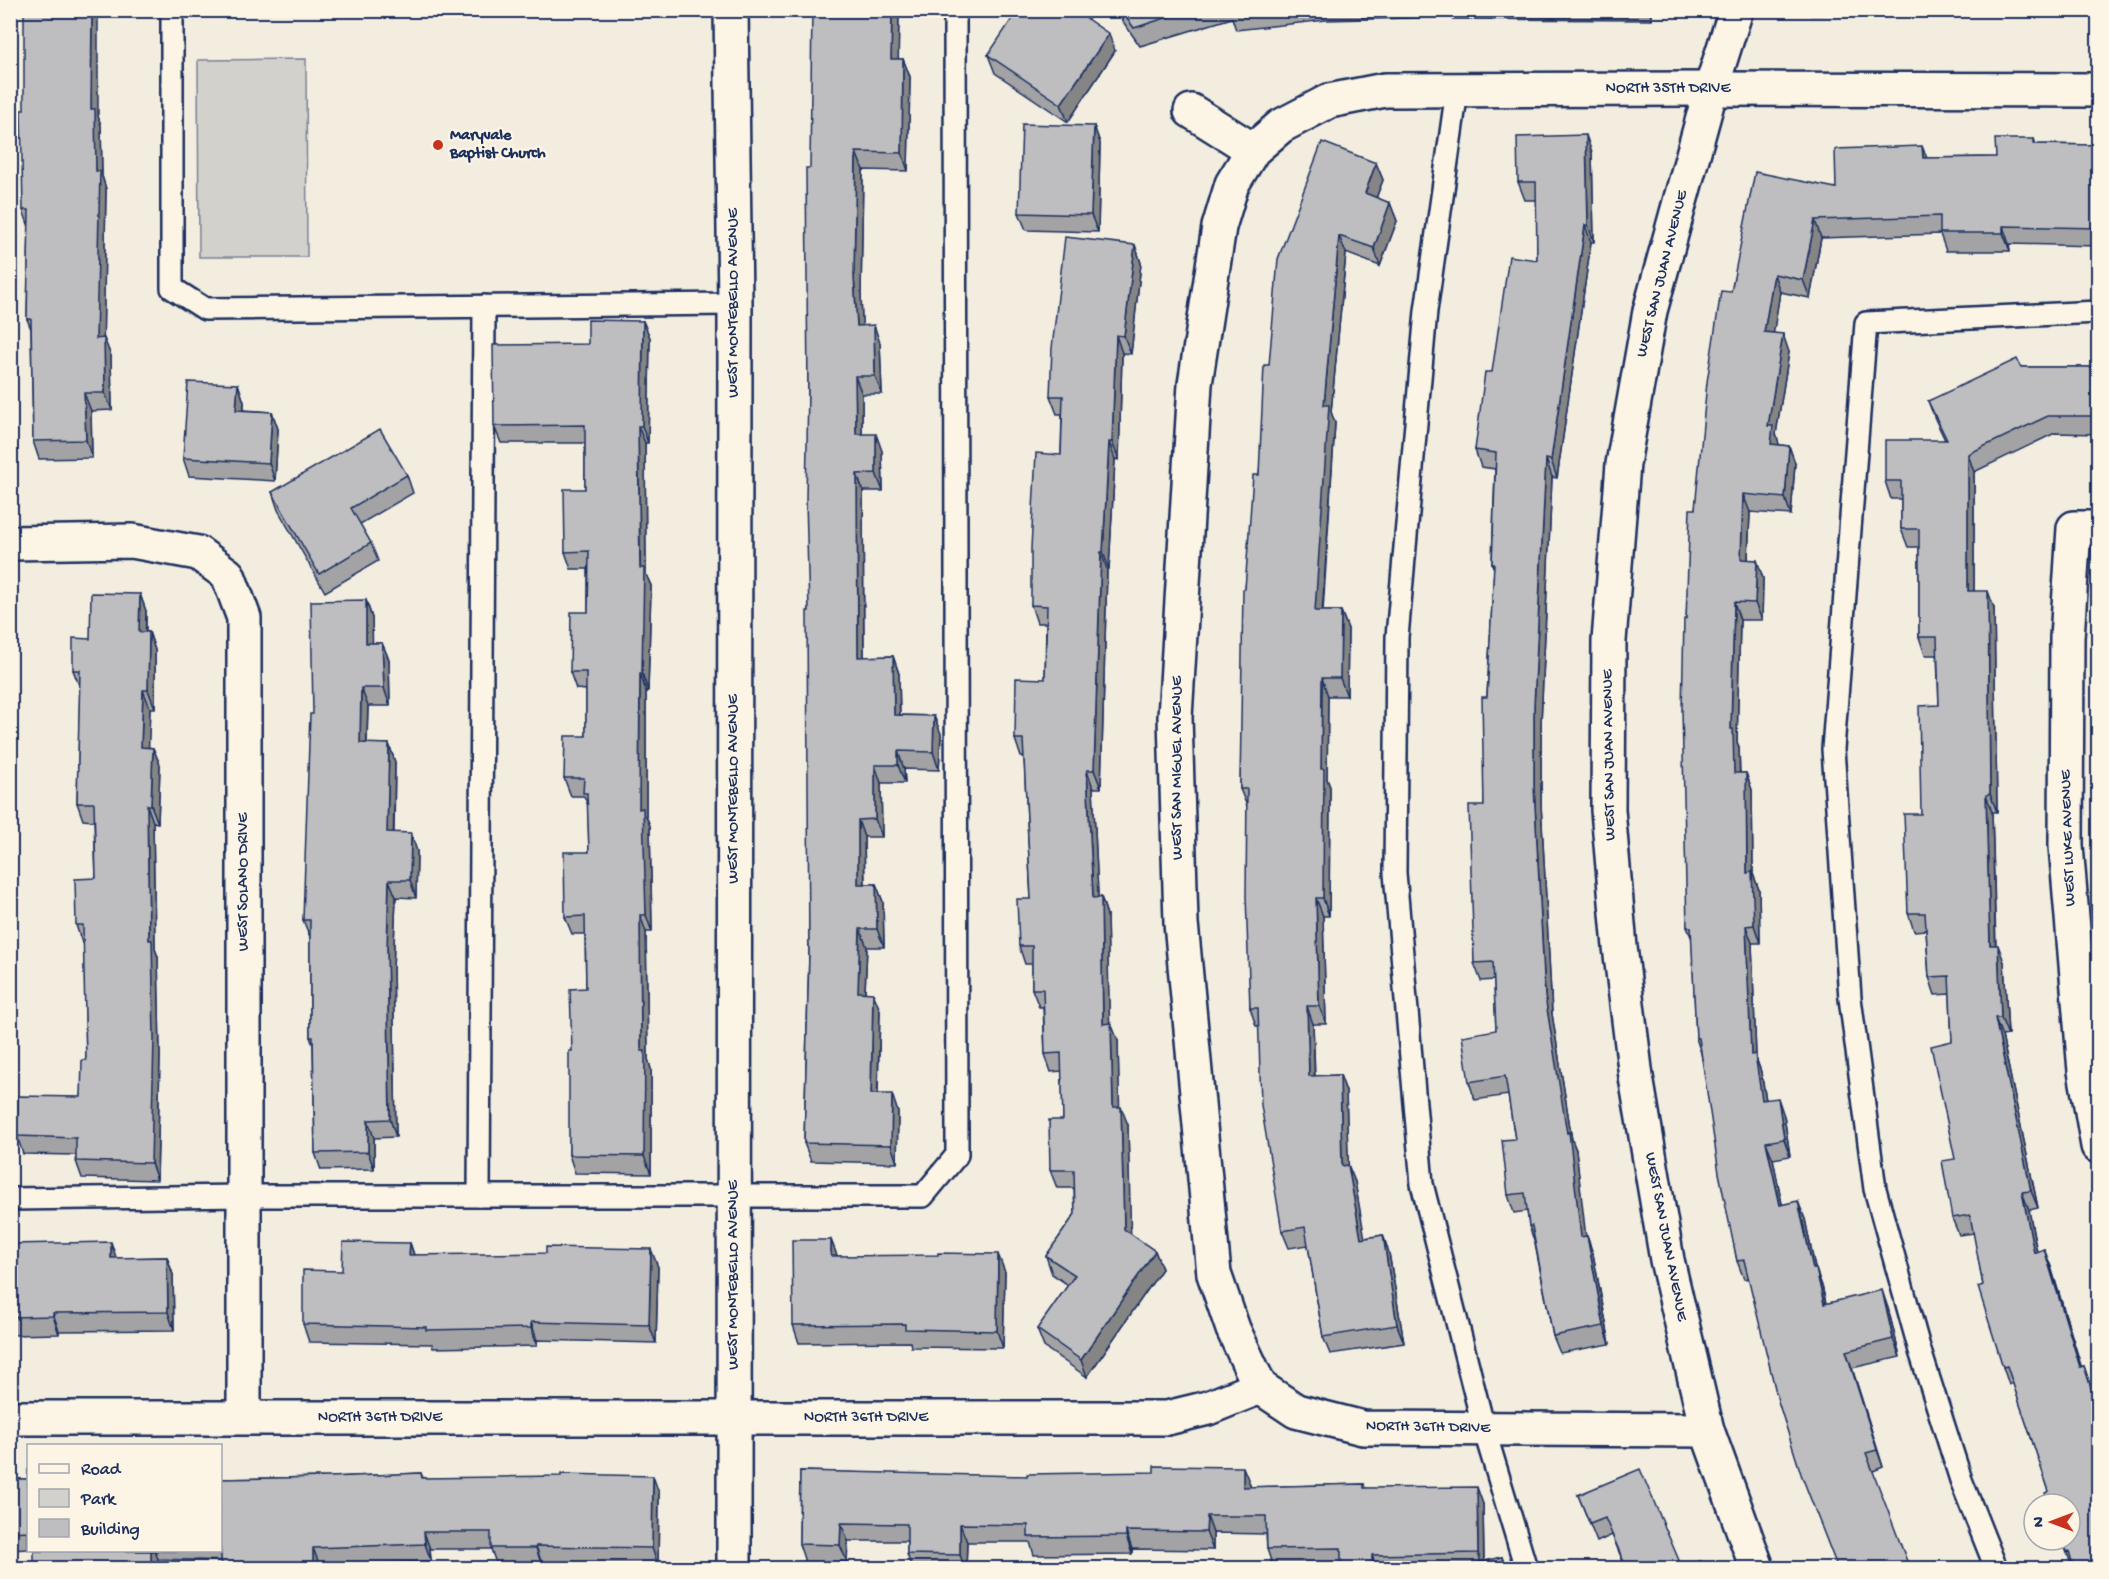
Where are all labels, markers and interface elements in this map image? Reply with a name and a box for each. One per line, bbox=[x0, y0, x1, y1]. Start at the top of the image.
street label: NORTH 35TH DRIVE bbox=[1606, 80, 1731, 99]
place label: Maryvale Baptist Church bbox=[449, 127, 546, 164]
marker: Maryvale Baptist Church bbox=[431, 138, 445, 152]
street label: WEST SAN JUAN AVENUE bbox=[1633, 188, 1693, 359]
street label: WEST MONTEBELLO AVENUE bbox=[725, 207, 744, 398]
street label: WEST SAN JUAN AVENUE bbox=[1599, 668, 1621, 841]
street label: WEST SAN MIGUEL AVENUE bbox=[1169, 675, 1188, 860]
street label: WEST MONTEBELLO AVENUE bbox=[725, 693, 744, 884]
street label: WEST LUKE AVENUE bbox=[2057, 768, 2081, 907]
street label: WEST SOLANO DRIVE bbox=[235, 812, 254, 951]
street label: WEST SAN JUAN AVENUE bbox=[1639, 1151, 1691, 1324]
street label: WEST MONTEBELLO AVENUE bbox=[725, 1179, 744, 1370]
street label: NORTH 36TH DRIVE bbox=[318, 1409, 443, 1428]
street label: NORTH 36TH DRIVE bbox=[804, 1409, 929, 1428]
street label: NORTH 36TH DRIVE bbox=[1366, 1417, 1491, 1439]
legend bbox=[27, 1444, 222, 1552]
text: Road bbox=[81, 1460, 122, 1481]
text: Park bbox=[80, 1490, 117, 1511]
north arrow bbox=[2022, 1492, 2082, 1552]
text: N bbox=[2031, 1516, 2050, 1527]
text: Building bbox=[80, 1520, 140, 1541]

